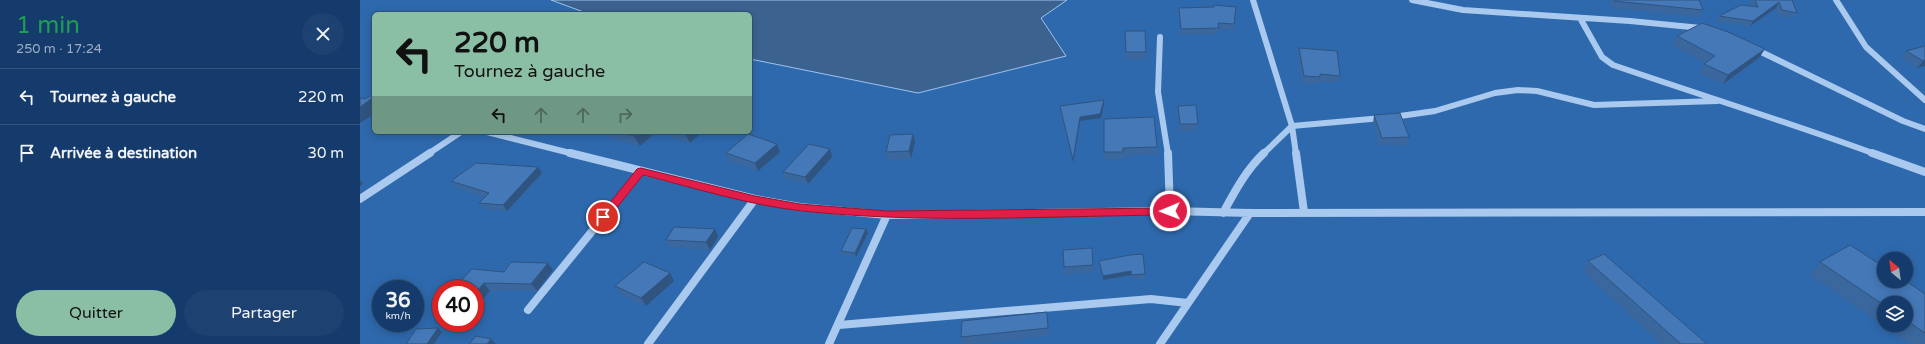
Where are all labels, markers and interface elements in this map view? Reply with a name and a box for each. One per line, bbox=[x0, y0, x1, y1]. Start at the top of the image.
text: 1 min bbox=[16, 11, 80, 40]
button: close bbox=[302, 13, 344, 55]
text: 220 m bbox=[454, 26, 540, 60]
icon: left bbox=[388, 28, 440, 80]
text: 250 m · 17:24 bbox=[16, 41, 102, 57]
text: Tournez à gauche bbox=[454, 60, 605, 82]
icon: left bbox=[16, 86, 38, 108]
text: Tournez à gauche bbox=[50, 88, 176, 106]
text: 220 m bbox=[298, 88, 344, 106]
icon: left bbox=[488, 104, 510, 126]
icon: ahead bbox=[530, 104, 552, 126]
icon: ahead bbox=[572, 104, 594, 126]
icon: right bbox=[614, 104, 636, 126]
icon: arrive bbox=[16, 142, 38, 164]
text: Arrivée à destination bbox=[50, 144, 197, 162]
text: 30 m bbox=[307, 144, 344, 162]
position arrow bbox=[1149, 190, 1191, 232]
pin bbox=[586, 200, 620, 234]
icon: arrive bbox=[592, 206, 614, 228]
north arrow bbox=[1877, 252, 1913, 288]
map controls bbox=[1877, 252, 1913, 332]
speed limit sign: 40 bbox=[432, 280, 484, 332]
text: 36 bbox=[385, 289, 411, 313]
button: Quitter bbox=[16, 290, 176, 336]
button: Partager bbox=[184, 290, 344, 336]
button: layers bbox=[1877, 296, 1913, 332]
text: km/h bbox=[385, 310, 411, 322]

